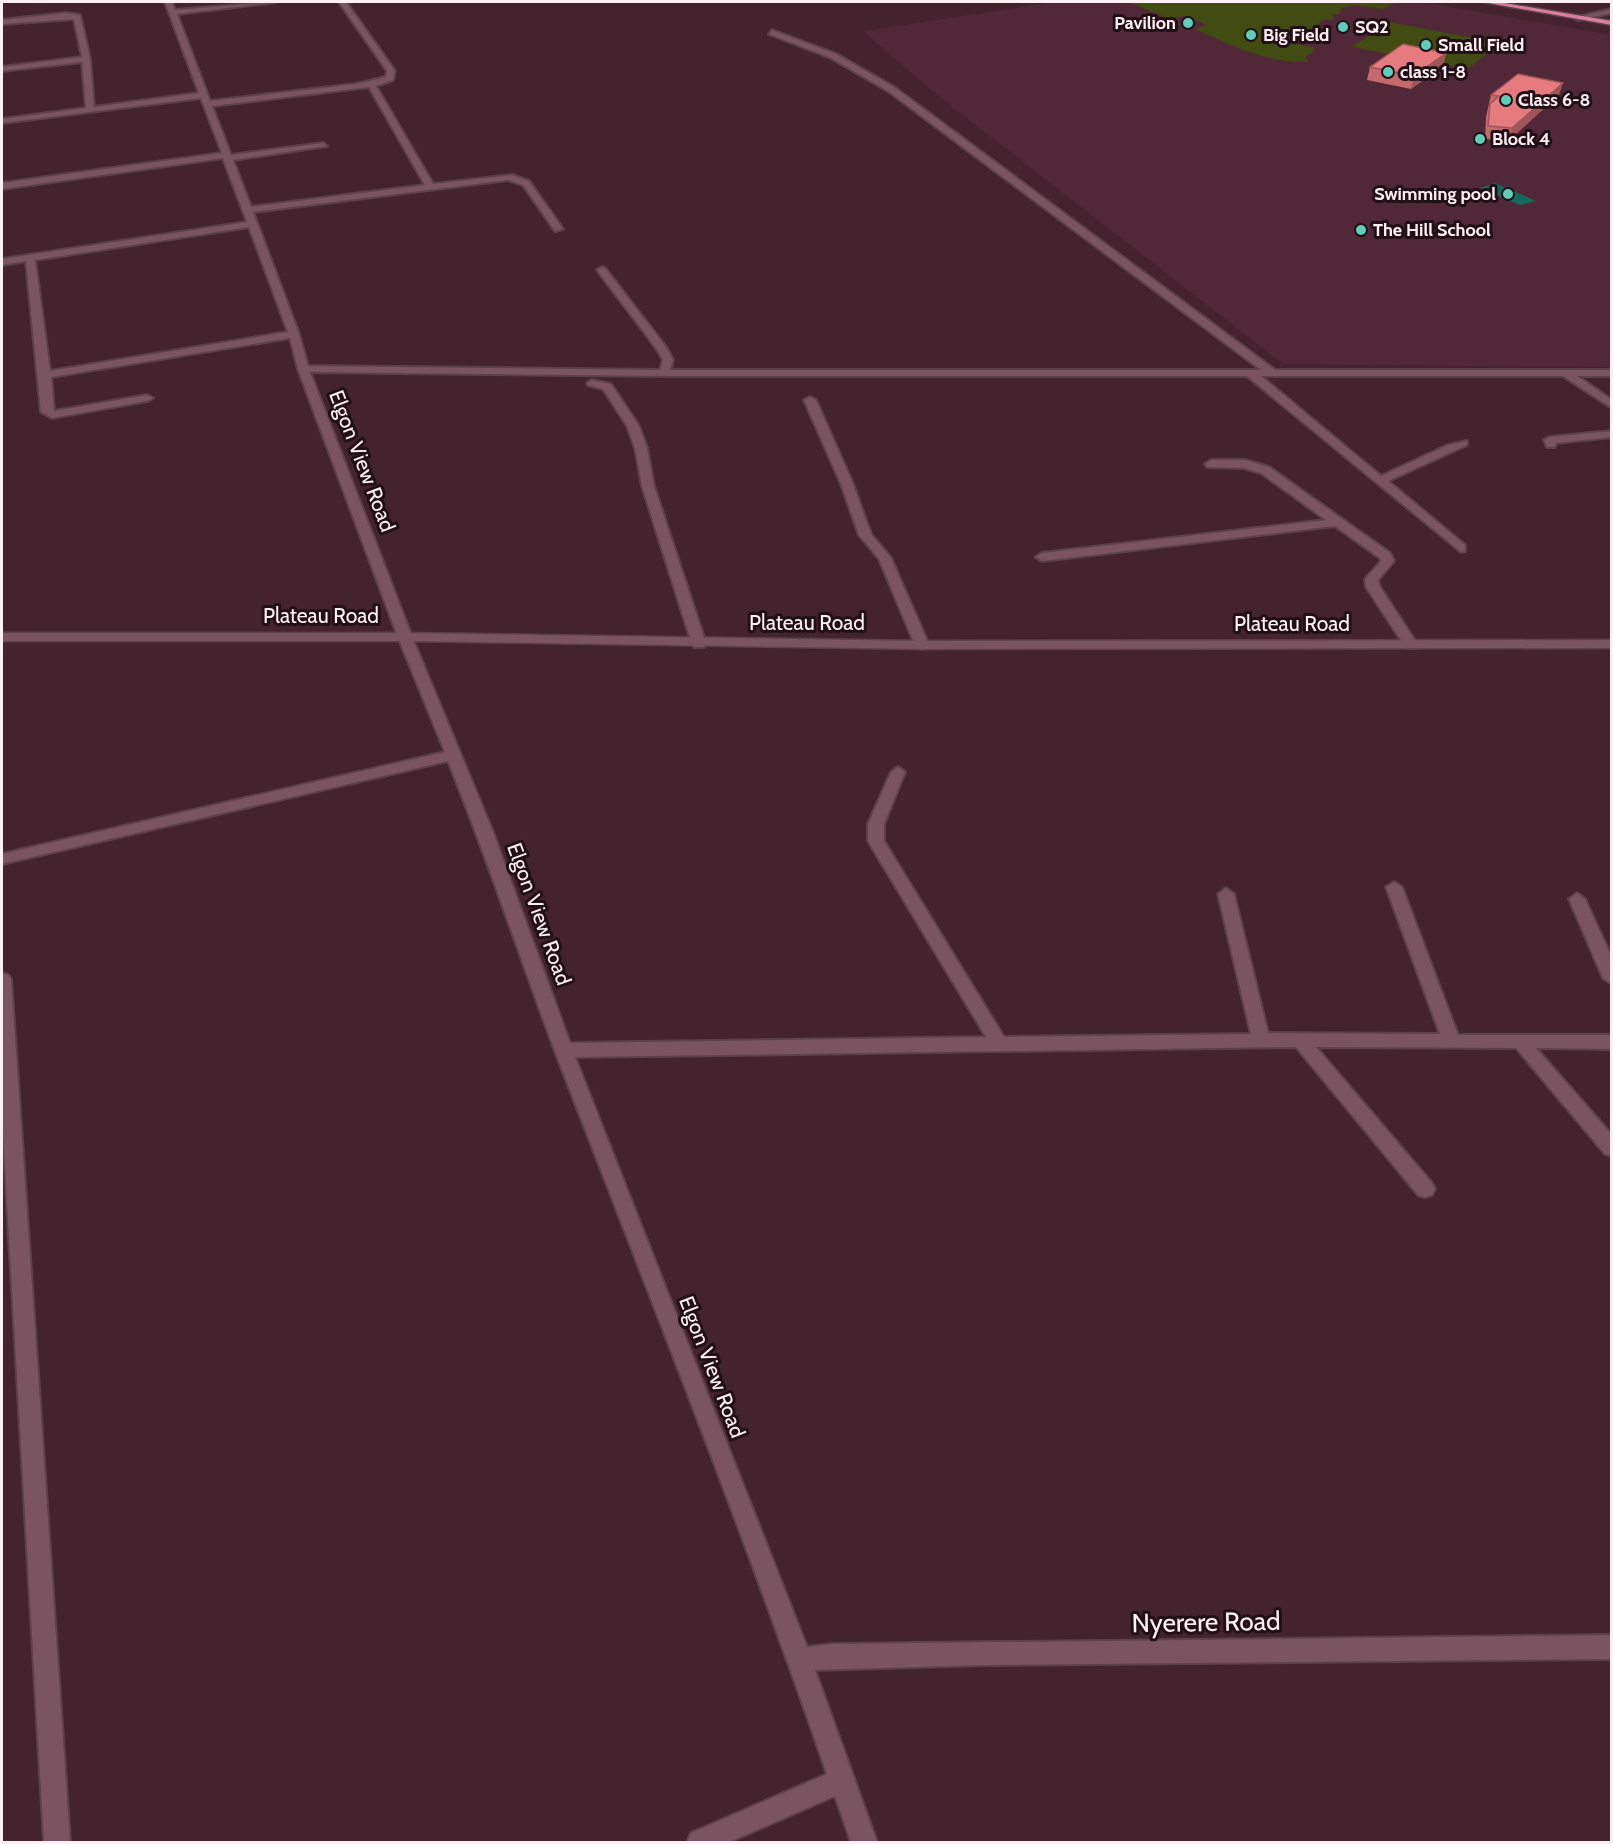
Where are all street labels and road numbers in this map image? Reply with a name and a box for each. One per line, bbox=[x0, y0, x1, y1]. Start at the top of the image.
street label: Elgon View Road bbox=[324, 387, 401, 535]
street label: Plateau Road bbox=[263, 603, 379, 628]
street label: Plateau Road bbox=[749, 610, 865, 635]
street label: Plateau Road bbox=[1234, 611, 1350, 636]
street label: Elgon View Road bbox=[502, 839, 577, 988]
street label: Elgon View Road bbox=[674, 1293, 751, 1441]
street label: Nyerere Road bbox=[1131, 1605, 1281, 1639]

